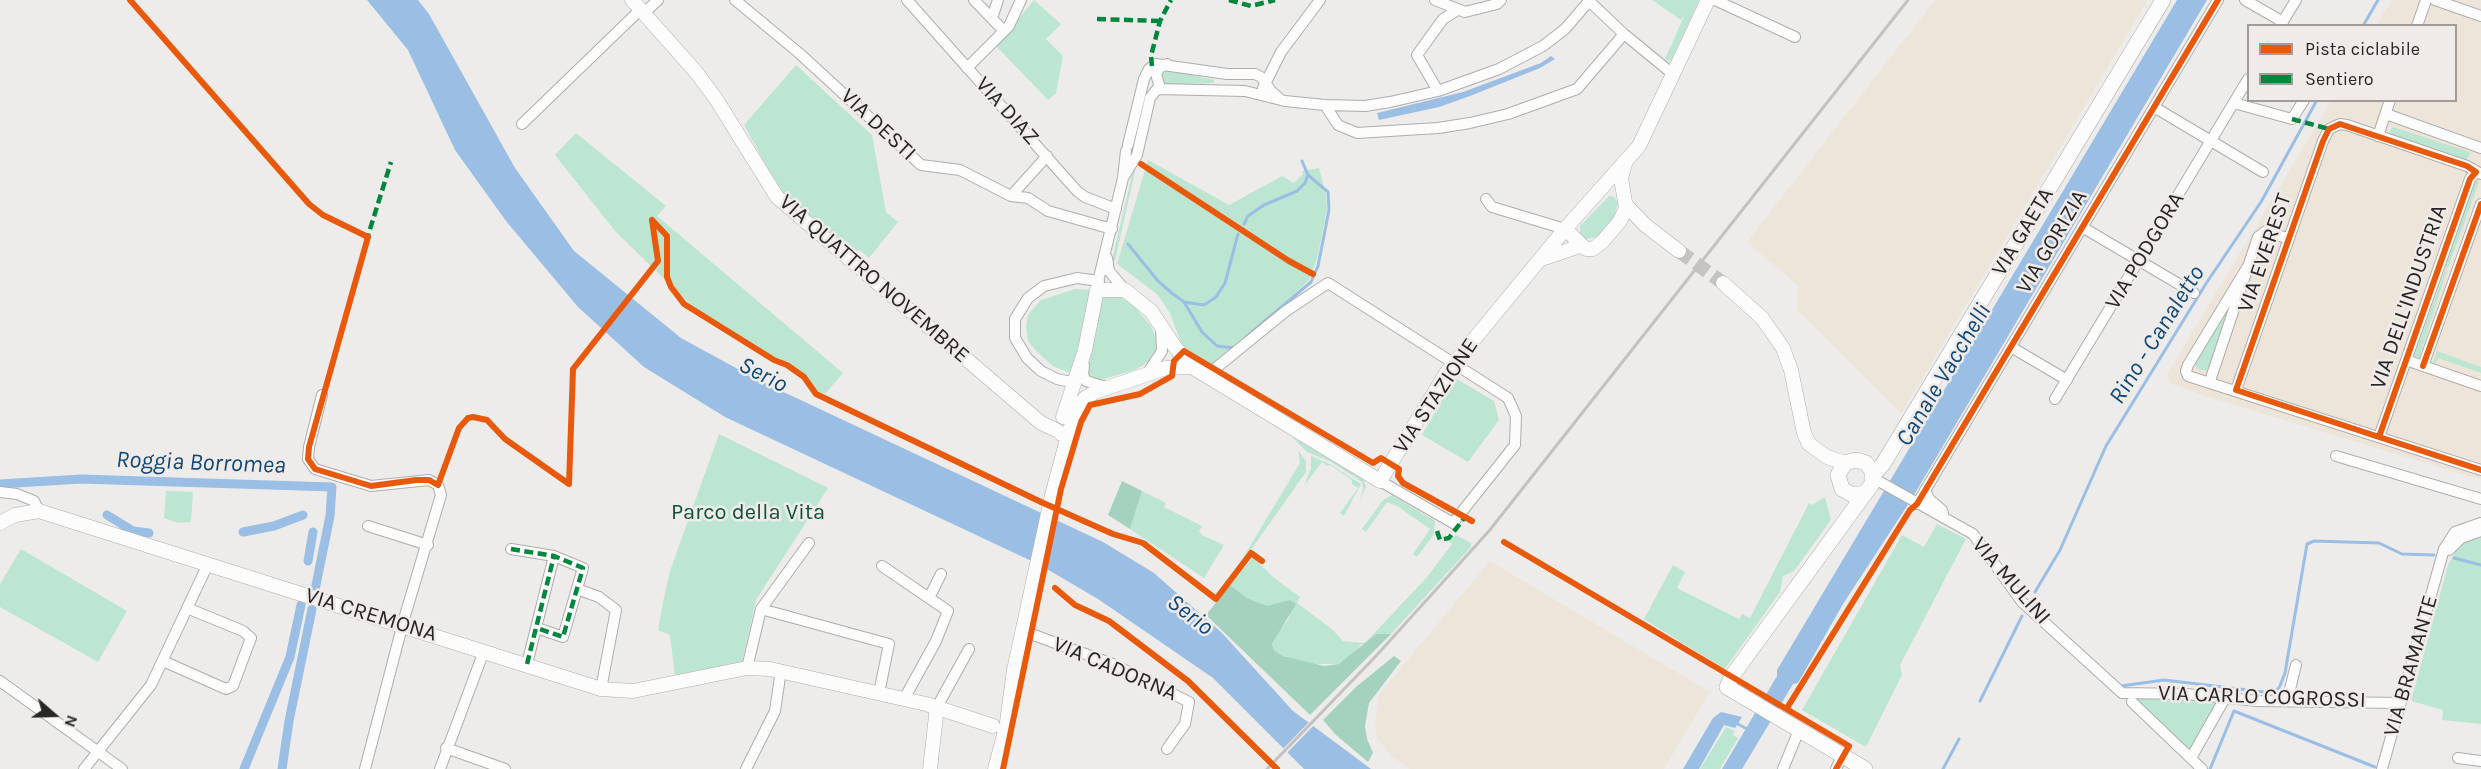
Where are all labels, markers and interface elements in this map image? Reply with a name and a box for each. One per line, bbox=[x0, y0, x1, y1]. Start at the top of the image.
legend bbox=[2247, 24, 2457, 102]
text: Pista ciclabile bbox=[2305, 38, 2420, 60]
text: Sentiero bbox=[2305, 68, 2374, 90]
street label: VIA DIAZ bbox=[970, 71, 1044, 151]
street label: VIA DESTI bbox=[835, 83, 921, 167]
street label: VIA GAETA bbox=[1986, 183, 2060, 281]
street label: VIA GORIZIA bbox=[2011, 185, 2093, 299]
street label: VIA PODGORA bbox=[2100, 188, 2190, 314]
street label: VIA QUATTRO NOVEMBRE bbox=[773, 189, 975, 369]
street label: VIA EVEREST bbox=[2232, 190, 2298, 316]
street label: VIA DELL'INDUSTRIA bbox=[2365, 201, 2453, 393]
water label: Rino - Canaletto bbox=[2103, 260, 2211, 410]
water label: Canale Vacchelli bbox=[1890, 298, 1998, 452]
street label: VIA STAZIONE bbox=[1388, 333, 1484, 459]
water label: Serio bbox=[734, 351, 792, 399]
water label: Roggia Borromea bbox=[116, 446, 286, 480]
park label: Parco della Vita bbox=[671, 500, 825, 526]
street label: VIA MULINI bbox=[1966, 532, 2056, 630]
street label: VIA CREMONA bbox=[302, 582, 440, 648]
water label: Serio bbox=[1161, 588, 1219, 642]
street label: VIA BRAMANTE bbox=[2378, 592, 2444, 740]
street label: VIA CADORNA bbox=[1049, 631, 1181, 707]
street label: VIA CARLO COGROSSI bbox=[2158, 680, 2366, 714]
north arrow bbox=[24, 685, 84, 745]
text: N bbox=[60, 713, 82, 730]

